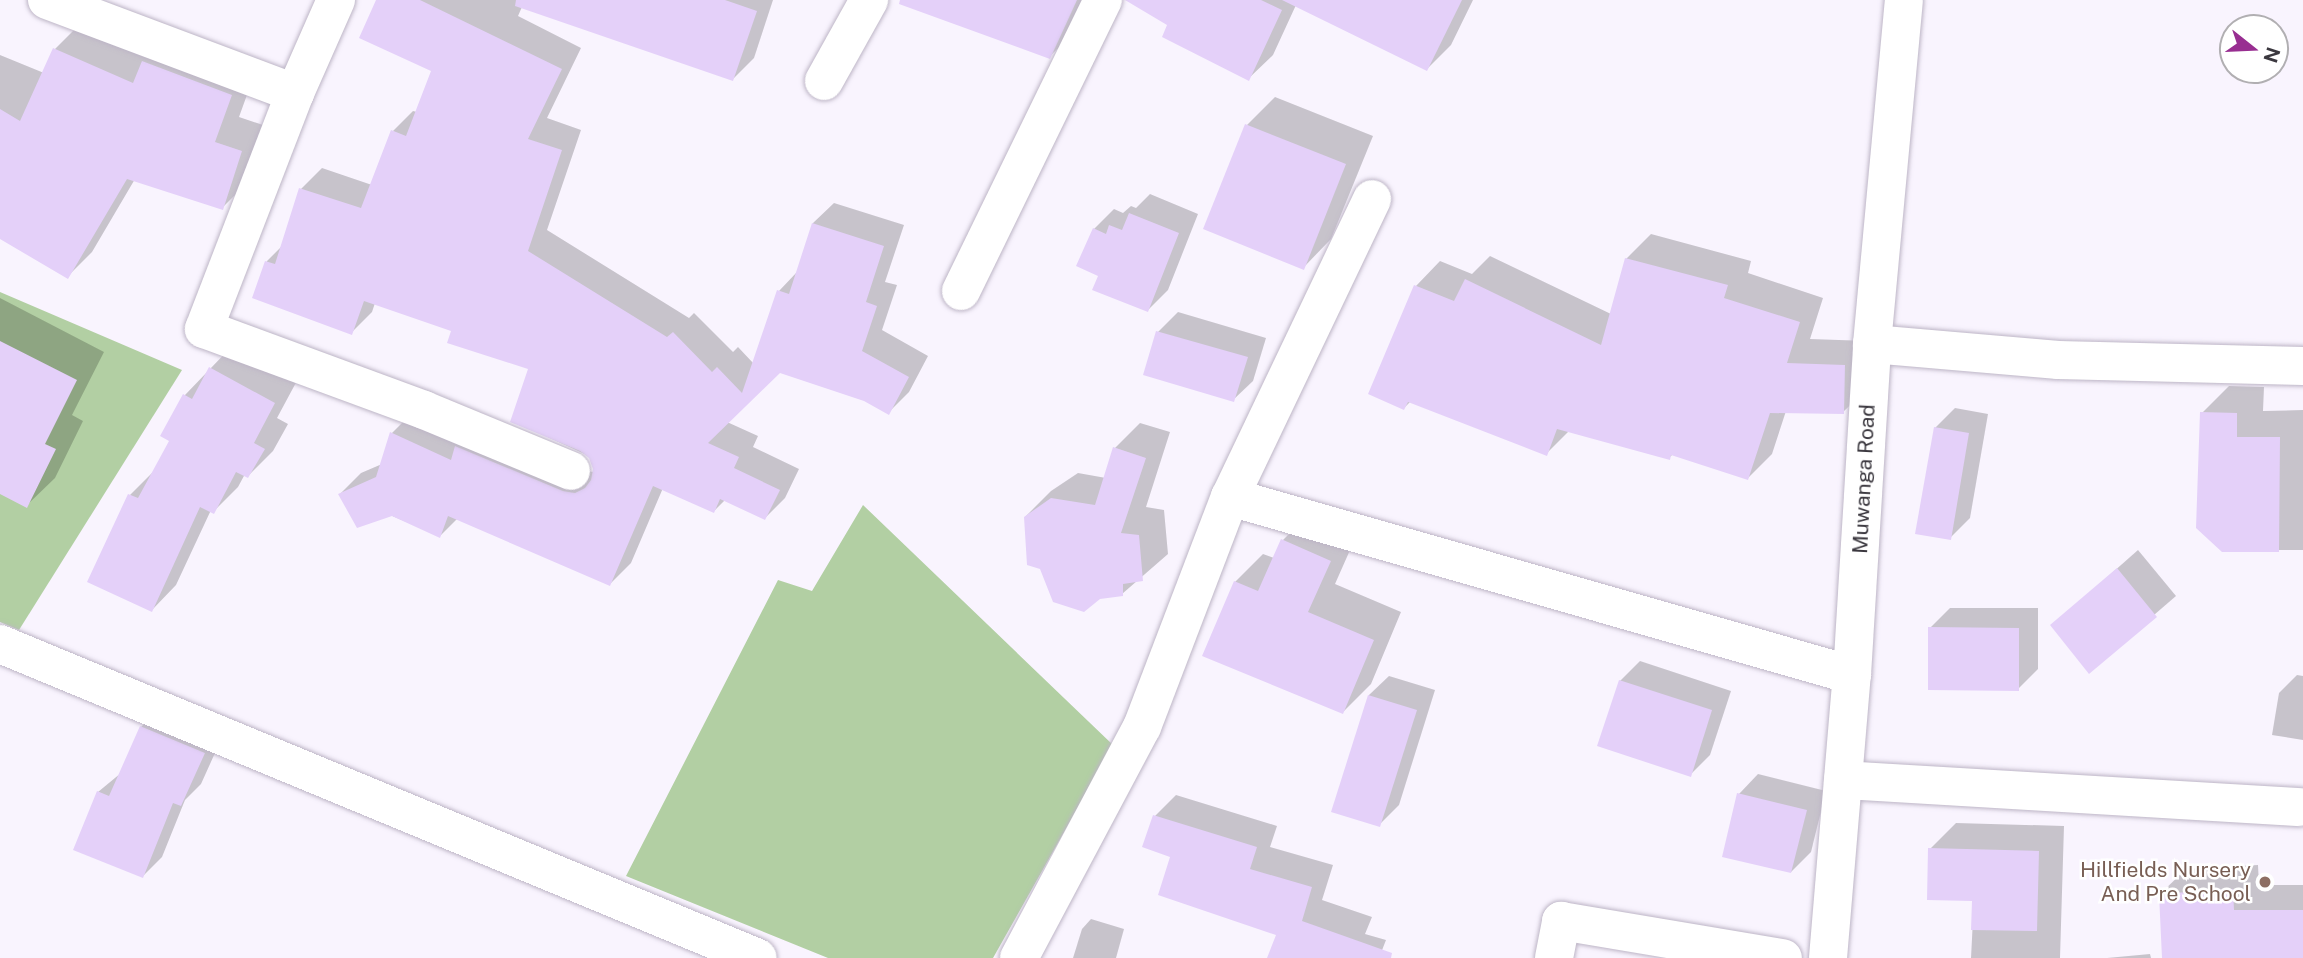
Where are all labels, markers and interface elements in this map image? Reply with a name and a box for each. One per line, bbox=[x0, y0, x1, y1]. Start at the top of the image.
north arrow bbox=[2219, 14, 2289, 84]
text: N bbox=[2259, 44, 2285, 65]
street label: Muwanga Road bbox=[1847, 404, 1881, 554]
place label: Hillfields Nursery And Pre School bbox=[2080, 857, 2251, 907]
marker: Hillfields Nursery And Pre School bbox=[2257, 874, 2273, 890]

